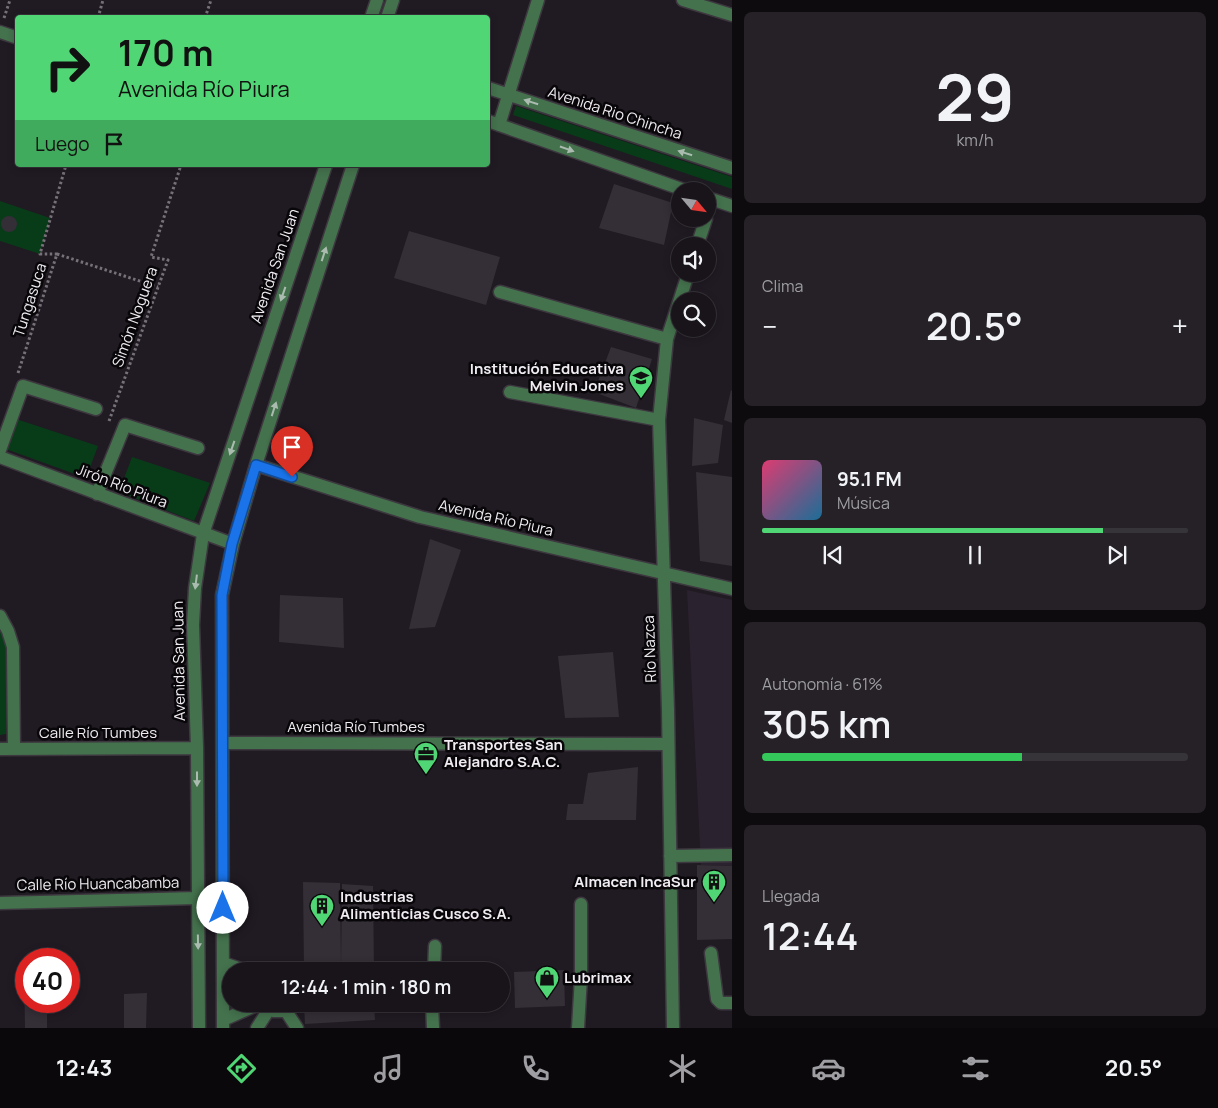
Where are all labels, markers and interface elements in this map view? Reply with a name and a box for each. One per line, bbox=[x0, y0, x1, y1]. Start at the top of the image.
text: 170 m bbox=[118, 29, 214, 77]
icon: right bbox=[35, 35, 100, 100]
text: 29 bbox=[935, 52, 1015, 141]
text: Avenida Río Piura bbox=[118, 74, 290, 104]
street label: Avenida Rio Chincha bbox=[545, 81, 685, 144]
one-way arrow bbox=[523, 98, 538, 106]
text: km/h bbox=[956, 129, 994, 151]
icon: arrive bbox=[100, 130, 128, 158]
text: Luego bbox=[35, 131, 90, 157]
one-way arrow bbox=[559, 146, 574, 153]
one-way arrow bbox=[678, 149, 693, 156]
north arrow bbox=[671, 182, 716, 228]
map controls bbox=[671, 182, 716, 337]
street label: Avenida San Juan bbox=[245, 206, 304, 326]
button: sound bbox=[671, 237, 716, 282]
one-way arrow bbox=[321, 247, 328, 262]
street label: Tungasuca bbox=[8, 260, 51, 340]
street label: Simón Noguera bbox=[107, 264, 162, 370]
text: Clima bbox=[762, 275, 803, 297]
one-way arrow bbox=[279, 287, 286, 302]
button: search bbox=[671, 292, 716, 337]
text: 20.5° bbox=[926, 299, 1023, 351]
text: − bbox=[762, 307, 777, 345]
text: + bbox=[1172, 307, 1188, 345]
place label: Institución Educativa Melvin Jones bbox=[470, 358, 624, 396]
school or university icon: Institución Educativa Melvin Jones bbox=[628, 365, 654, 399]
one-way arrow bbox=[270, 401, 278, 416]
pin bbox=[271, 426, 313, 477]
icon: arrive bbox=[278, 433, 306, 461]
one-way arrow bbox=[227, 441, 235, 456]
street label: Jirón Río Piura bbox=[73, 458, 171, 513]
text: 95.1 FM bbox=[837, 466, 902, 492]
text: Música bbox=[837, 492, 890, 514]
street label: Avenida Río Piura bbox=[437, 494, 556, 541]
icon: previous bbox=[819, 541, 847, 569]
icon: pause bbox=[961, 541, 989, 569]
icon: next bbox=[1103, 541, 1131, 569]
one-way arrow bbox=[192, 574, 200, 590]
street label: Avenida San Juan bbox=[167, 601, 190, 721]
street label: Río Nazca bbox=[638, 615, 661, 683]
text: Autonomía · 61% bbox=[762, 673, 883, 695]
text: 305 km bbox=[762, 697, 891, 749]
street label: Avenida Río Tumbes bbox=[287, 716, 425, 737]
street label: Calle Río Tumbes bbox=[39, 722, 157, 743]
place label: Transportes San Alejandro S.A.C. bbox=[444, 734, 563, 772]
office icon: Transportes San Alejandro S.A.C. bbox=[413, 741, 439, 775]
one-way arrow bbox=[193, 771, 201, 787]
building icon: Almacen IncaSur bbox=[701, 869, 727, 903]
place label: Almacen IncaSur bbox=[574, 871, 696, 892]
street label: Calle Río Huancabamba bbox=[16, 872, 180, 895]
position arrow bbox=[196, 881, 248, 933]
text: Llegada bbox=[762, 885, 820, 907]
place label: Industrias Alimenticias Cusco S.A. bbox=[340, 886, 511, 924]
building icon: Industrias Alimenticias Cusco S.A. bbox=[309, 893, 335, 927]
text: 12:44 bbox=[762, 909, 858, 961]
one-way arrow bbox=[194, 934, 202, 950]
speed limit sign: 40 bbox=[15, 948, 80, 1013]
shop icon: Lubrimax bbox=[534, 965, 560, 999]
place label: Lubrimax bbox=[564, 967, 632, 988]
text: 12:44 · 1 min · 180 m bbox=[281, 974, 451, 1000]
icon: directions bbox=[224, 1051, 259, 1086]
icon: music bbox=[371, 1051, 406, 1086]
icon: phone bbox=[518, 1051, 553, 1086]
icon: climate bbox=[665, 1051, 700, 1086]
icon: car bbox=[811, 1051, 846, 1086]
icon: filters bbox=[958, 1051, 993, 1086]
text: 12:43 bbox=[56, 1053, 112, 1083]
text: 20.5° bbox=[1105, 1053, 1162, 1083]

